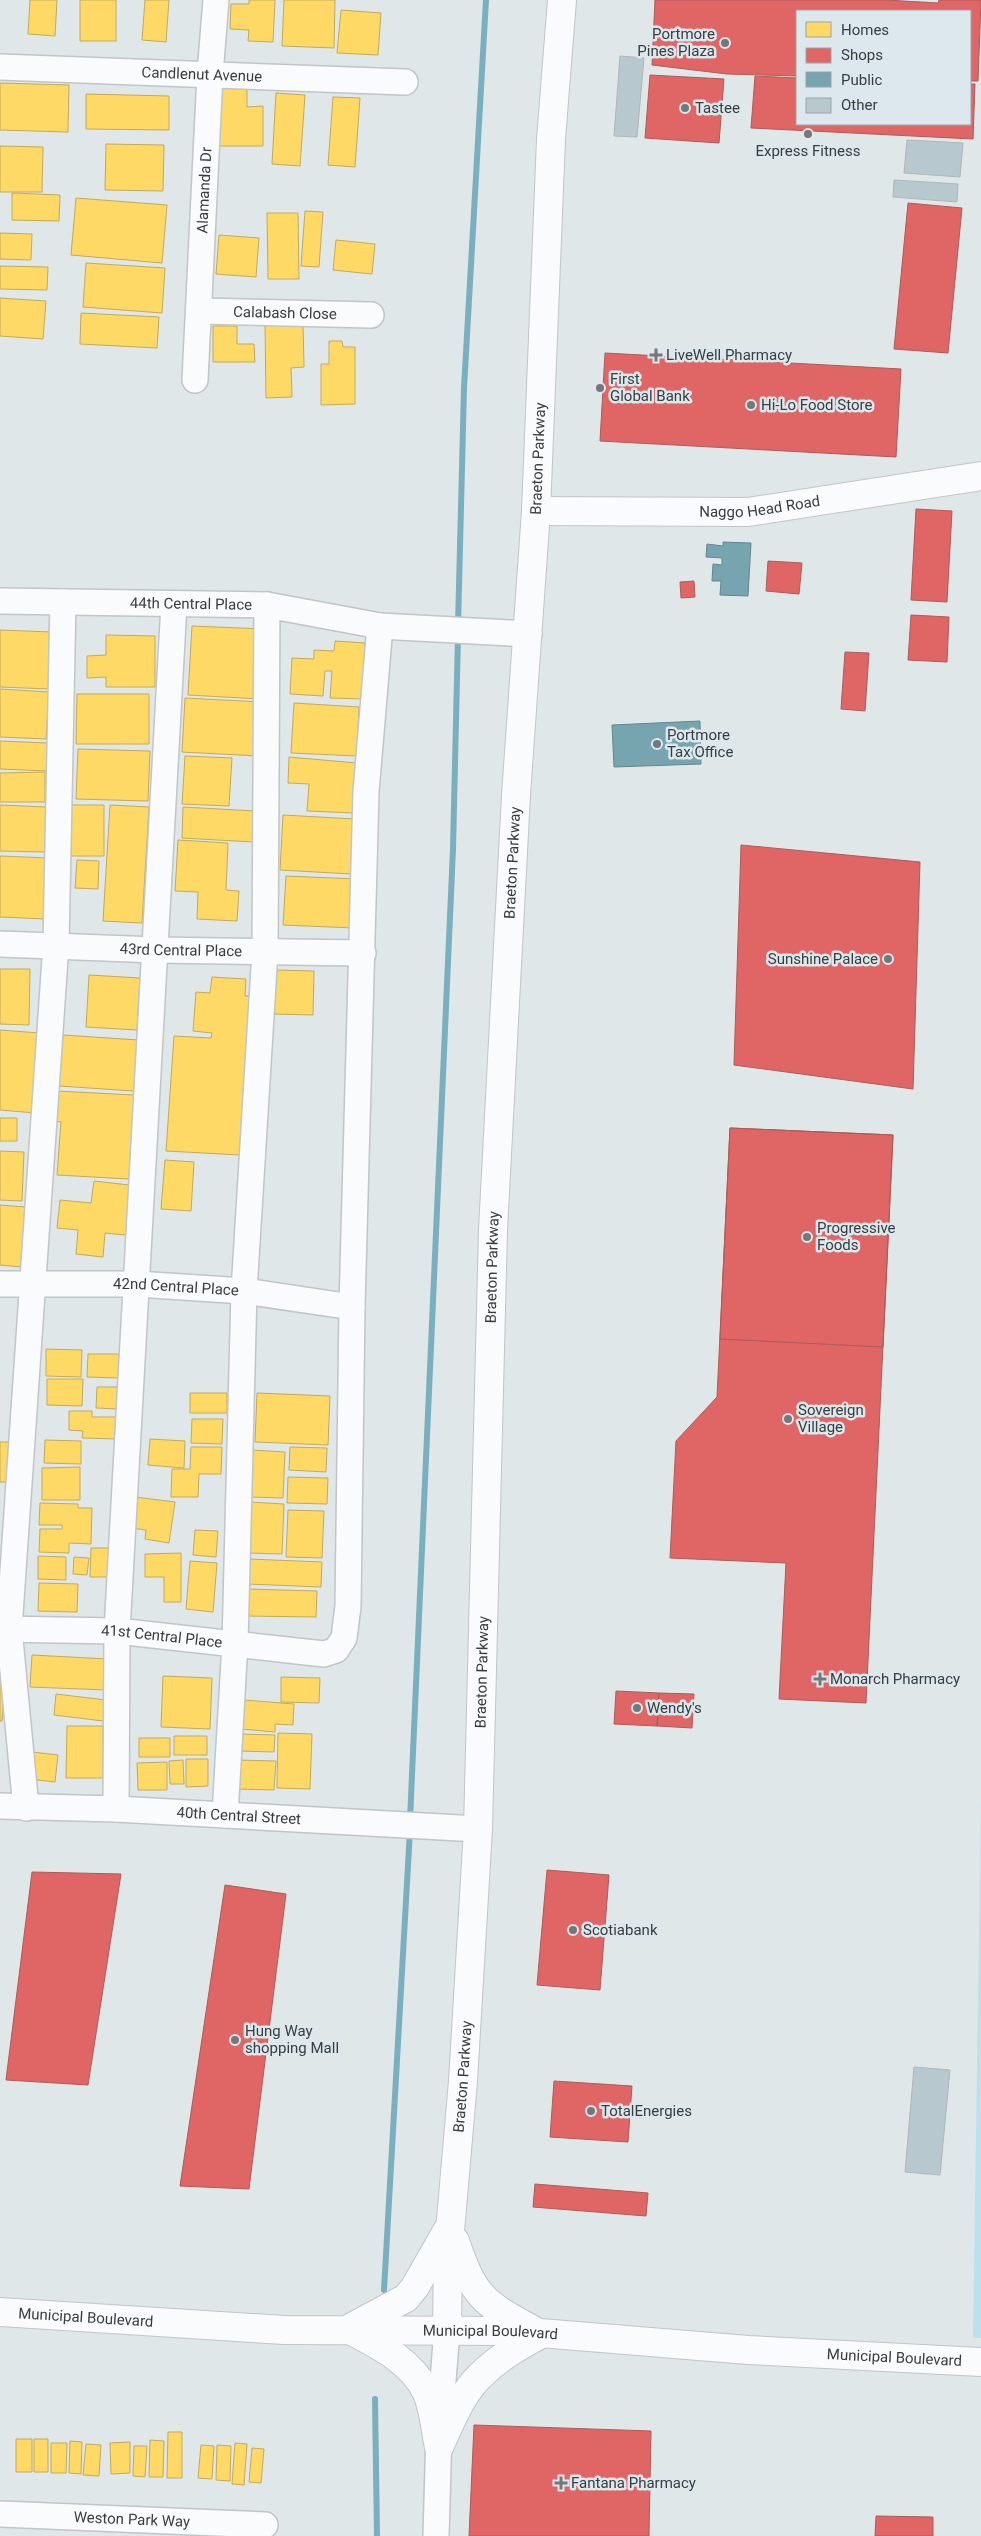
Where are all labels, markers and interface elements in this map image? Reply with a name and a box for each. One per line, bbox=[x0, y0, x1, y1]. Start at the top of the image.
legend bbox=[796, 10, 971, 125]
text: Homes bbox=[841, 21, 889, 39]
place label: Portmore Pines Plaza bbox=[637, 25, 715, 60]
marker: Portmore Pines Plaza bbox=[719, 37, 731, 49]
text: Shops bbox=[841, 46, 883, 64]
street label: Candlenut Avenue bbox=[141, 63, 263, 86]
text: Public bbox=[841, 71, 882, 89]
text: Other bbox=[841, 96, 878, 114]
place label: Tastee bbox=[695, 99, 740, 117]
marker: Tastee bbox=[679, 102, 691, 114]
marker: Express Fitness bbox=[802, 128, 814, 140]
place label: Express Fitness bbox=[755, 142, 861, 160]
street label: Alamanda Dr bbox=[193, 147, 215, 234]
street label: Calabash Close bbox=[233, 303, 337, 323]
place label: LiveWell Pharmacy bbox=[666, 346, 792, 364]
marker: LiveWell Pharmacy bbox=[650, 349, 662, 361]
place label: First Global Bank bbox=[610, 370, 690, 405]
marker: First Global Bank bbox=[594, 382, 606, 394]
place label: Hi-Lo Food Store bbox=[761, 396, 872, 414]
marker: Hi-Lo Food Store bbox=[745, 399, 757, 411]
street label: Braeton Parkway bbox=[527, 402, 549, 515]
street label: Naggo Head Road bbox=[699, 492, 821, 521]
street label: 44th Central Place bbox=[130, 594, 252, 614]
place label: Portmore Tax Office bbox=[667, 726, 733, 761]
marker: Portmore Tax Office bbox=[651, 738, 663, 750]
street label: Braeton Parkway bbox=[500, 806, 524, 919]
street label: 43rd Central Place bbox=[119, 940, 242, 960]
place label: Sunshine Palace bbox=[768, 950, 878, 968]
marker: Sunshine Palace bbox=[882, 953, 894, 965]
street label: Braeton Parkway bbox=[482, 1211, 503, 1324]
place label: Progressive Foods bbox=[817, 1219, 896, 1254]
marker: Progressive Foods bbox=[801, 1231, 813, 1243]
street label: 42nd Central Place bbox=[113, 1275, 239, 1300]
place label: Sovereign Village bbox=[798, 1401, 864, 1436]
marker: Sovereign Village bbox=[782, 1413, 794, 1425]
street label: Braeton Parkway bbox=[472, 1616, 492, 1729]
street label: 41st Central Place bbox=[101, 1622, 223, 1652]
place label: Monarch Pharmacy bbox=[830, 1670, 960, 1688]
marker: Monarch Pharmacy bbox=[814, 1673, 826, 1685]
place label: Wendy's bbox=[647, 1699, 702, 1717]
marker: Wendy's bbox=[631, 1702, 643, 1714]
street label: 40th Central Street bbox=[176, 1803, 302, 1828]
place label: Scotiabank bbox=[583, 1921, 658, 1939]
marker: Scotiabank bbox=[567, 1924, 579, 1936]
street label: Braeton Parkway bbox=[450, 2020, 476, 2133]
place label: Hung Way shopping Mall bbox=[245, 2022, 339, 2057]
marker: Hung Way shopping Mall bbox=[229, 2034, 241, 2046]
place label: TotalEnergies bbox=[601, 2102, 692, 2120]
marker: TotalEnergies bbox=[585, 2105, 597, 2117]
street label: Municipal Boulevard bbox=[18, 2304, 154, 2331]
street label: Municipal Boulevard bbox=[423, 2322, 559, 2343]
street label: Municipal Boulevard bbox=[826, 2345, 962, 2370]
place label: Fantana Pharmacy bbox=[571, 2474, 696, 2492]
marker: Fantana Pharmacy bbox=[555, 2477, 567, 2489]
street label: Weston Park Way bbox=[73, 2508, 190, 2531]

